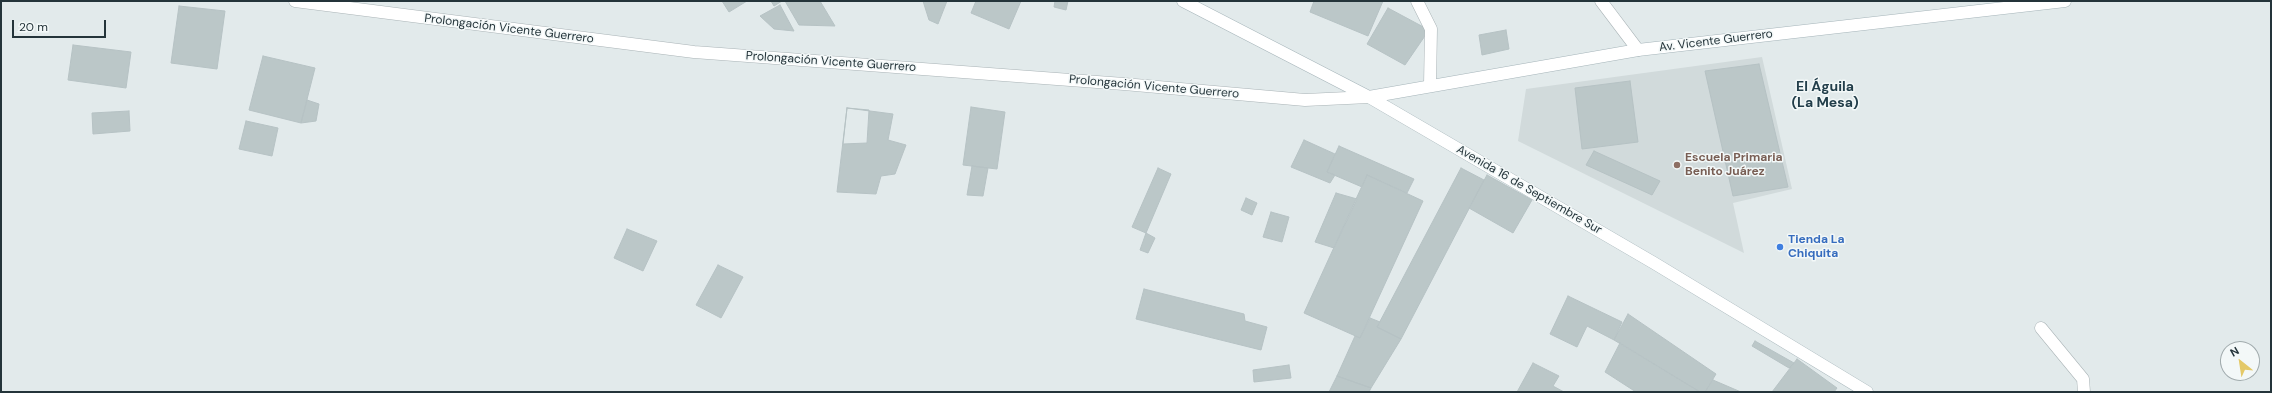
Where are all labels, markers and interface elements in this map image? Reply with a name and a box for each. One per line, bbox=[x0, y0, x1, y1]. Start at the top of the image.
street label: Prolongación Vicente Guerrero bbox=[423, 11, 595, 47]
scale bar bbox=[14, 12, 108, 38]
text: 20 m bbox=[19, 19, 48, 35]
street label: Av. Vicente Guerrero bbox=[1658, 27, 1774, 55]
street label: Prolongación Vicente Guerrero bbox=[745, 49, 917, 75]
street label: Prolongación Vicente Guerrero bbox=[1068, 72, 1240, 102]
district label: El Águila (La Mesa) bbox=[1791, 79, 1859, 112]
street label: Avenida 16 de Septiembre Sur bbox=[1454, 142, 1604, 238]
place label: Escuela Primaria Benito Juárez bbox=[1685, 151, 1782, 179]
marker: Escuela Primaria Benito Juárez bbox=[1672, 160, 1682, 170]
place label: Tienda La Chiquita bbox=[1788, 233, 1845, 261]
marker: Tienda La Chiquita bbox=[1775, 242, 1785, 252]
north arrow bbox=[2220, 341, 2260, 381]
text: N bbox=[2228, 343, 2241, 360]

